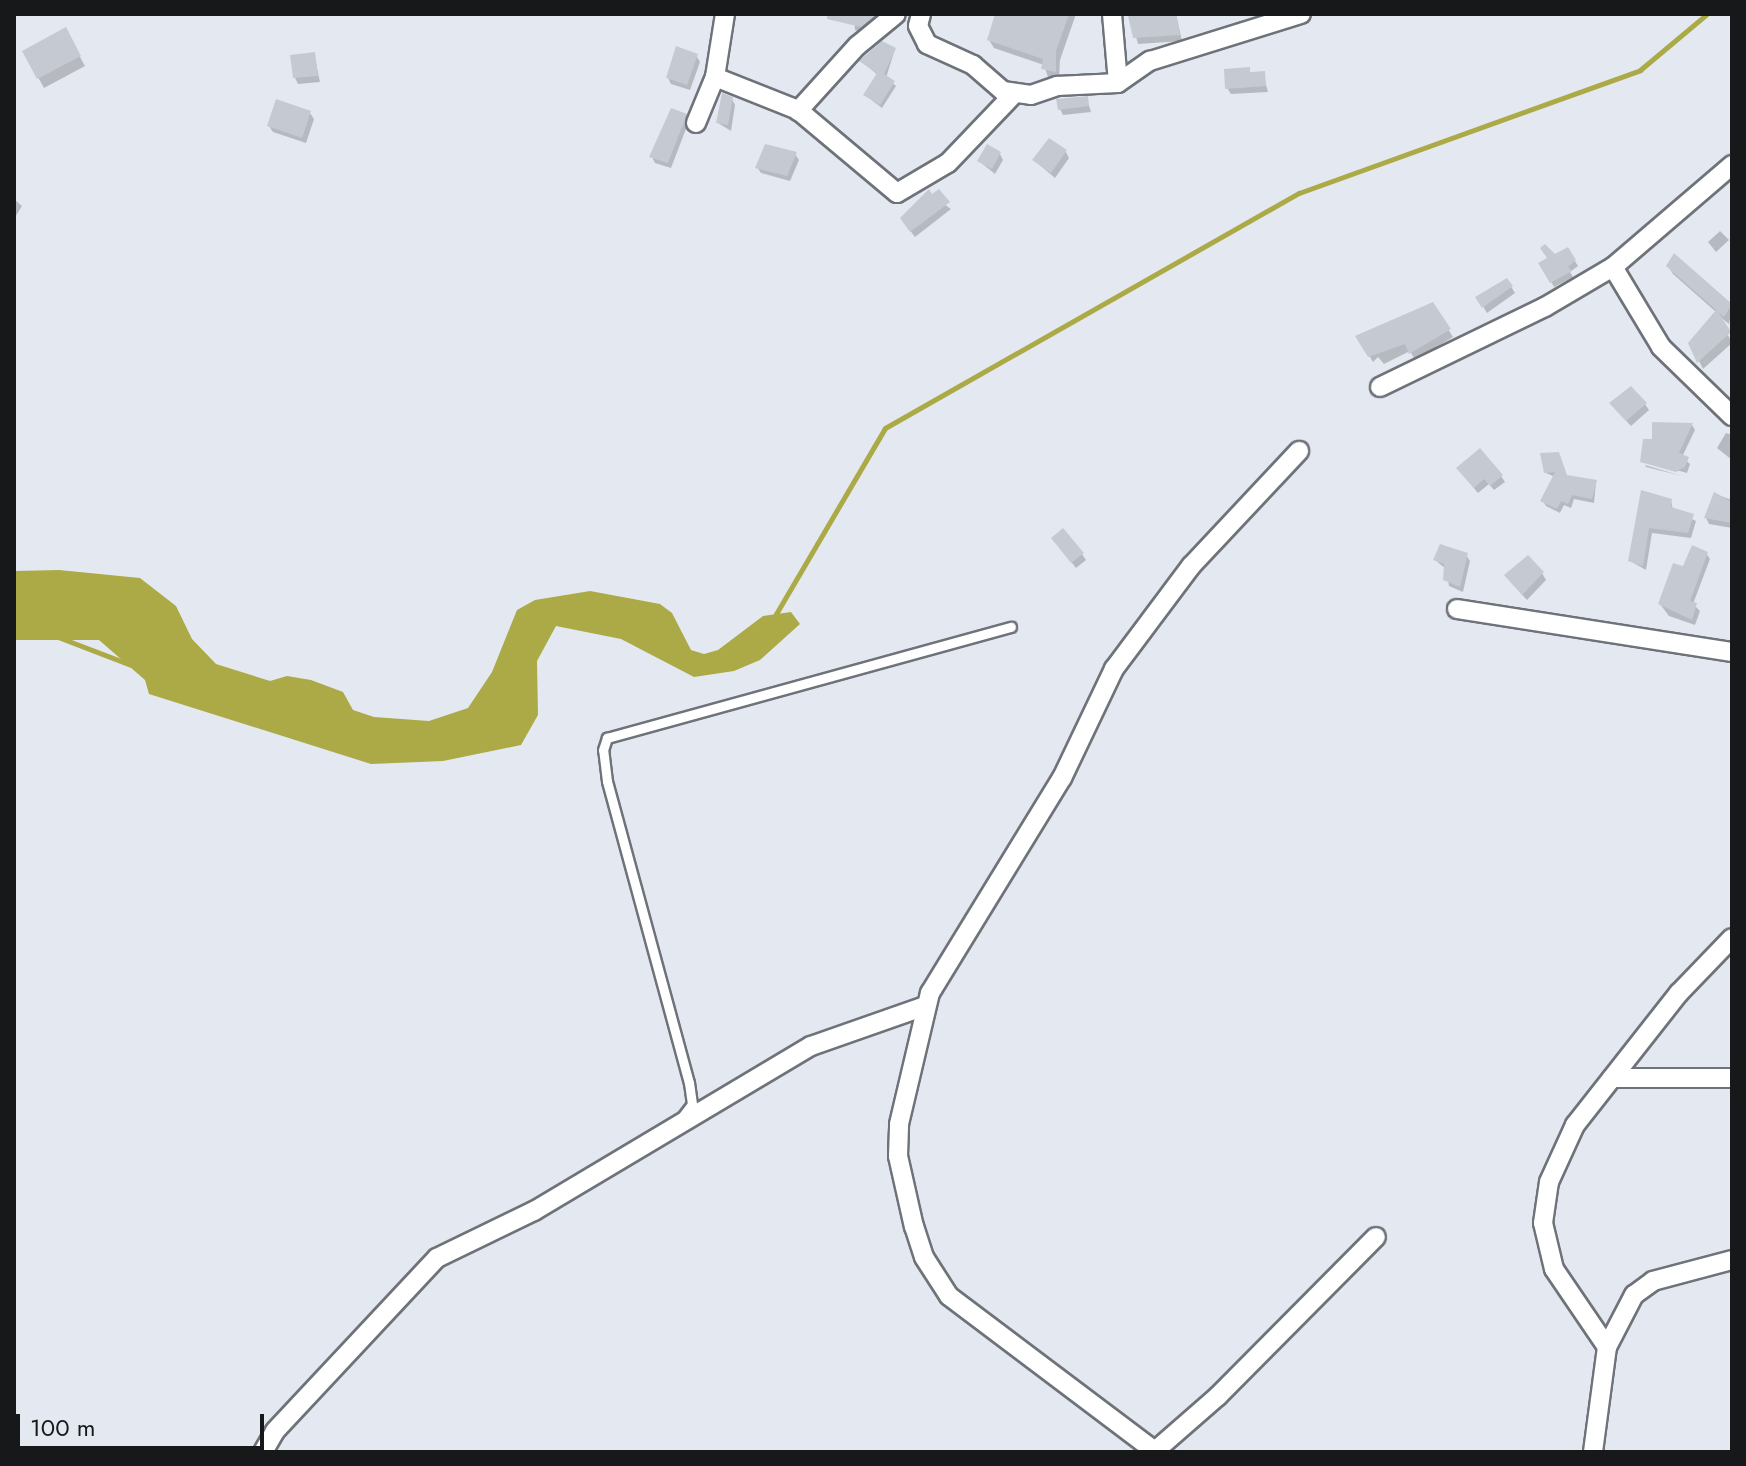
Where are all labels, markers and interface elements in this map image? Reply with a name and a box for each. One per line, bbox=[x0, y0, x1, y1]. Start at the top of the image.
scale bar bbox=[20, 1398, 268, 1448]
text: 100 m bbox=[30, 1410, 96, 1445]

